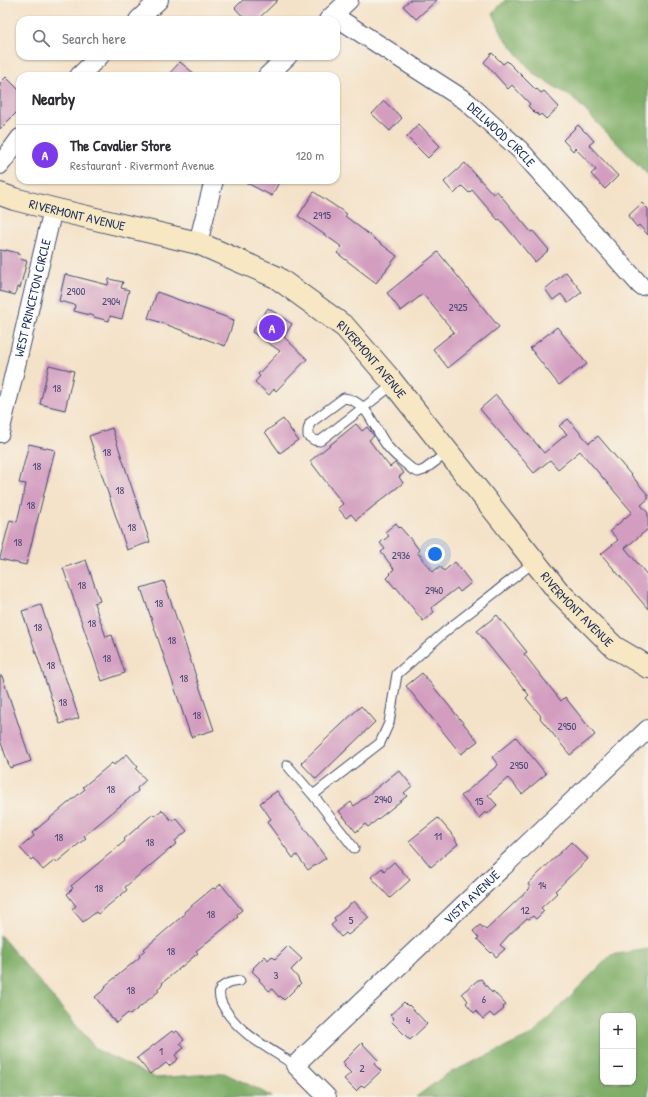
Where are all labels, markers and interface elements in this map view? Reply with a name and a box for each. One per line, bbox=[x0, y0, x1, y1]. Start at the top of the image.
search box bbox=[16, 16, 340, 60]
icon: search bbox=[30, 27, 52, 49]
text: Search here bbox=[62, 28, 126, 49]
text: Nearby bbox=[32, 87, 75, 110]
street label: DELLWOOD CIRCLE bbox=[464, 98, 540, 171]
text: The Cavalier Store bbox=[70, 135, 171, 156]
text: A bbox=[42, 146, 48, 164]
text: 120 m bbox=[296, 146, 324, 164]
text: Restaurant · Rivermont Avenue bbox=[70, 156, 214, 174]
street label: RIVERMONT AVENUE bbox=[27, 194, 127, 235]
house number: 2915 bbox=[313, 208, 331, 222]
street label: WEST PRINCETON CIRCLE bbox=[9, 237, 55, 359]
house number: 2900 bbox=[66, 284, 86, 298]
house number: 2904 bbox=[102, 294, 120, 308]
house number: 2925 bbox=[449, 300, 468, 314]
pin: A bbox=[259, 313, 285, 343]
street label: RIVERMONT AVENUE bbox=[334, 315, 411, 402]
house number: 18 bbox=[53, 381, 62, 395]
house number: 18 bbox=[103, 445, 112, 459]
house number: 18 bbox=[33, 459, 42, 473]
house number: 18 bbox=[116, 483, 125, 497]
house number: 18 bbox=[27, 498, 36, 512]
house number: 18 bbox=[128, 520, 137, 534]
house number: 18 bbox=[14, 535, 23, 549]
your location bbox=[425, 544, 445, 564]
house number: 2936 bbox=[392, 548, 411, 562]
street label: RIVERMONT AVENUE bbox=[537, 568, 618, 651]
house number: 18 bbox=[78, 578, 87, 592]
house number: 2940 bbox=[425, 583, 443, 597]
house number: 18 bbox=[155, 596, 164, 610]
house number: 18 bbox=[88, 616, 97, 630]
house number: 18 bbox=[34, 620, 43, 634]
house number: 18 bbox=[168, 633, 177, 647]
house number: 18 bbox=[103, 651, 112, 665]
house number: 18 bbox=[47, 658, 56, 672]
house number: 18 bbox=[180, 671, 189, 685]
house number: 18 bbox=[59, 695, 68, 709]
house number: 18 bbox=[193, 708, 202, 722]
house number: 2950 bbox=[558, 719, 576, 733]
house number: 2950 bbox=[510, 758, 528, 772]
house number: 18 bbox=[107, 782, 116, 796]
house number: 2940 bbox=[374, 792, 392, 806]
house number: 15 bbox=[475, 794, 484, 808]
house number: 11 bbox=[434, 829, 442, 843]
house number: 18 bbox=[55, 830, 64, 844]
house number: 18 bbox=[146, 835, 155, 849]
street label: VISTA AVENUE bbox=[440, 866, 504, 928]
house number: 14 bbox=[538, 878, 546, 892]
house number: 18 bbox=[95, 881, 104, 895]
house number: 12 bbox=[520, 903, 530, 917]
house number: 18 bbox=[207, 907, 216, 921]
house number: 5 bbox=[349, 913, 354, 927]
house number: 18 bbox=[167, 944, 176, 958]
house number: 3 bbox=[274, 968, 279, 982]
house number: 18 bbox=[127, 983, 136, 997]
house number: 6 bbox=[482, 992, 487, 1006]
house number: 4 bbox=[406, 1013, 410, 1027]
map controls bbox=[600, 1013, 636, 1085]
button: + bbox=[600, 1013, 636, 1049]
house number: 1 bbox=[159, 1044, 163, 1058]
button: − bbox=[600, 1049, 636, 1085]
house number: 2 bbox=[359, 1061, 365, 1075]

